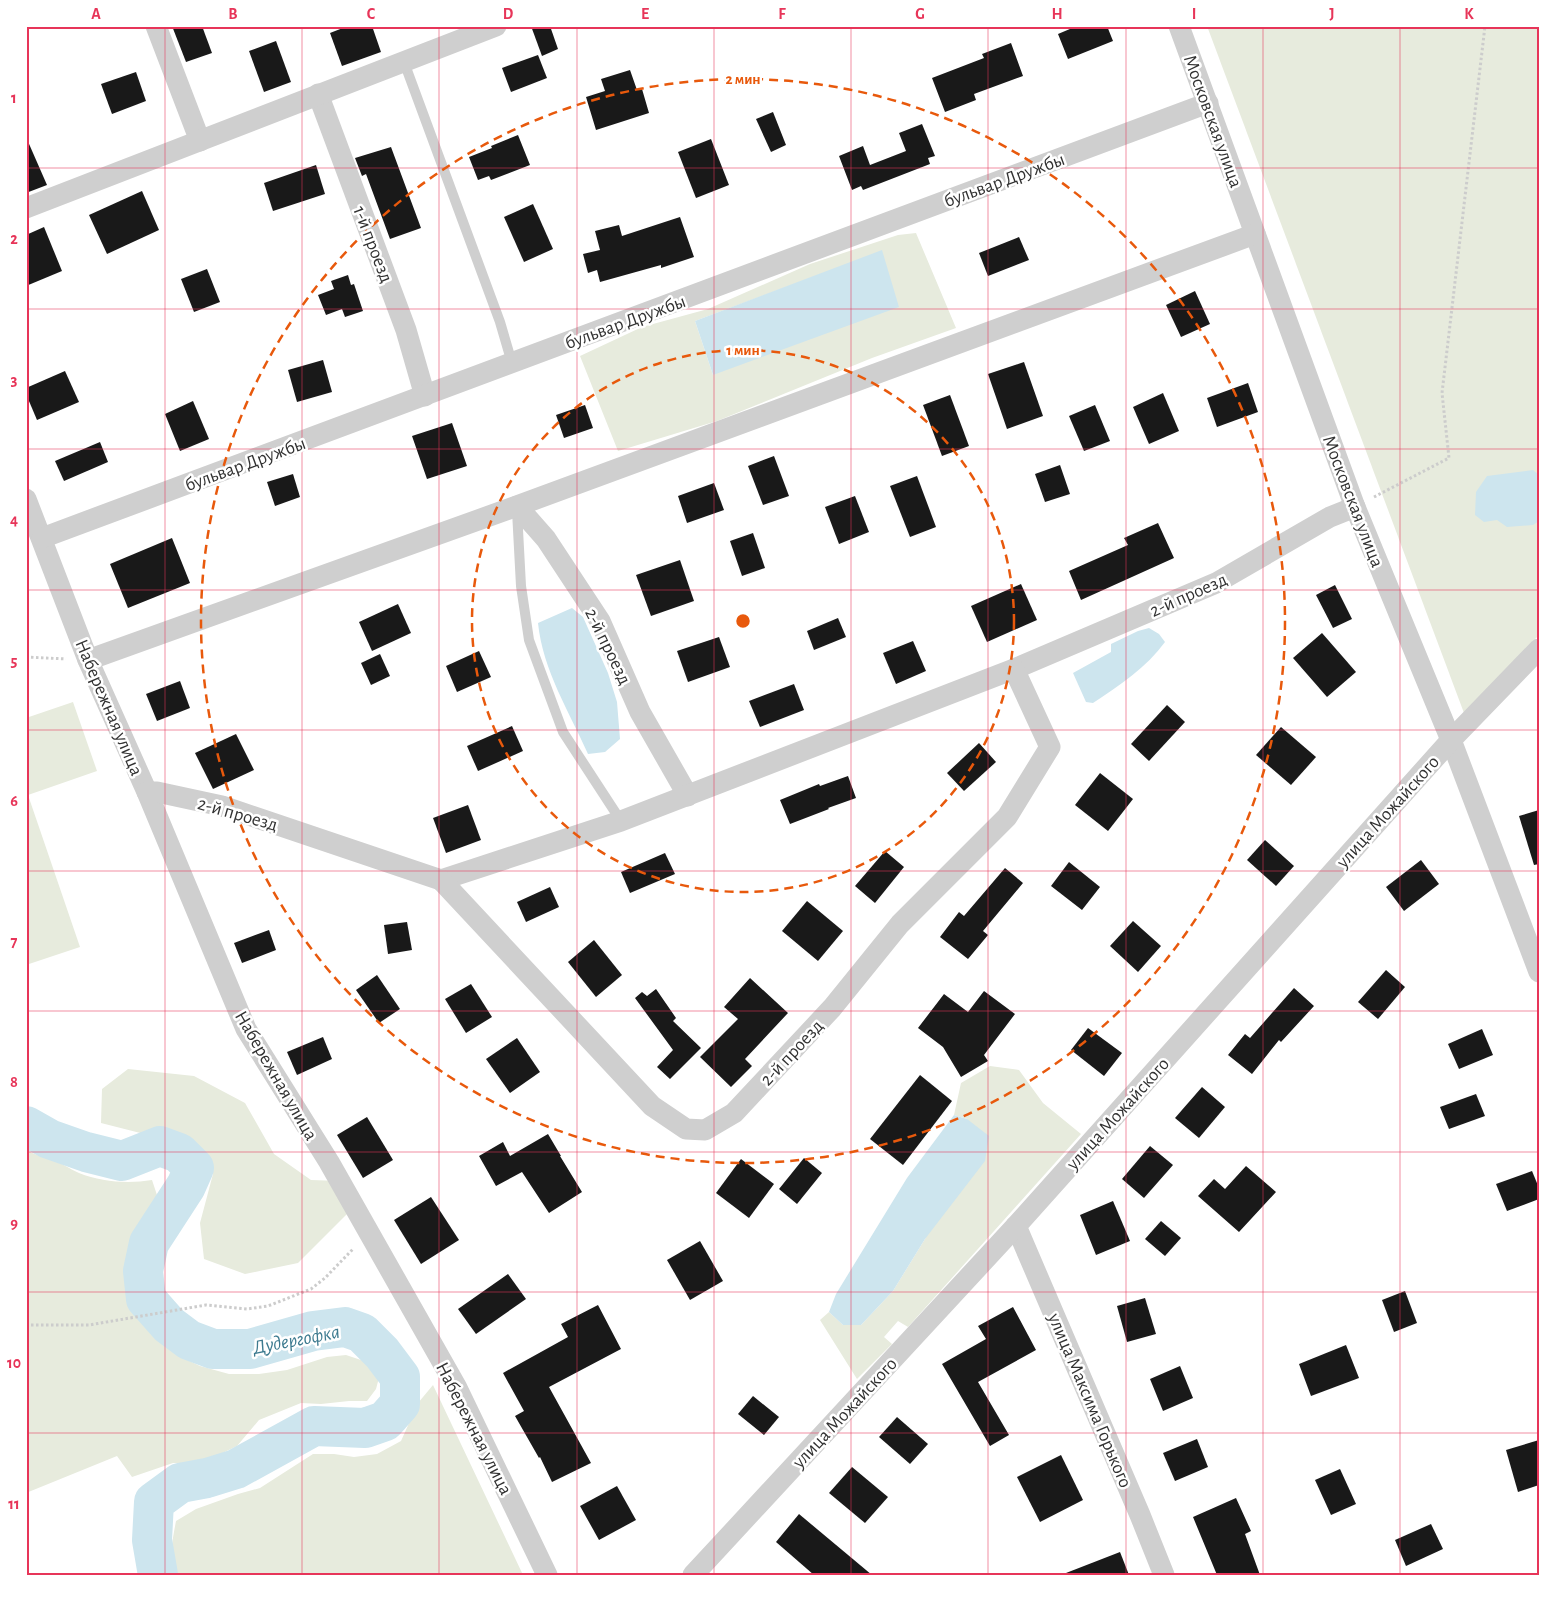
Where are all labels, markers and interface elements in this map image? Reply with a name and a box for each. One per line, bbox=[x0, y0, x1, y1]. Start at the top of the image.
text: A bbox=[91, 6, 101, 22]
text: B bbox=[228, 6, 238, 22]
text: C bbox=[367, 6, 376, 22]
text: D bbox=[503, 6, 514, 22]
text: E bbox=[641, 6, 649, 22]
text: F bbox=[778, 6, 786, 22]
text: G bbox=[915, 6, 925, 22]
text: H bbox=[1051, 6, 1063, 22]
text: I bbox=[1192, 6, 1196, 22]
text: J bbox=[1329, 6, 1335, 22]
text: K bbox=[1464, 6, 1474, 22]
street label: Московская улица bbox=[1180, 53, 1246, 191]
text: 2 мин bbox=[725, 72, 761, 87]
text: 1 bbox=[11, 90, 17, 106]
street label: бульвар Дружбы bbox=[942, 150, 1067, 211]
street label: 1-й проезд bbox=[349, 204, 396, 285]
text: 2 bbox=[10, 231, 18, 247]
street label: бульвар Дружбы bbox=[563, 292, 688, 353]
text: 1 мин bbox=[726, 343, 760, 358]
text: 3 bbox=[11, 372, 18, 388]
street label: Московская улица bbox=[1319, 433, 1387, 570]
street label: бульвар Дружбы bbox=[183, 434, 308, 495]
text: 4 bbox=[10, 512, 18, 528]
street label: 2-й проезд bbox=[1147, 570, 1230, 621]
street label: 2-й проезд bbox=[581, 605, 634, 688]
centre of rings bbox=[734, 612, 752, 630]
street label: Набережная улица bbox=[71, 637, 146, 779]
text: 5 bbox=[11, 653, 18, 669]
street label: улица Можайского bbox=[1332, 752, 1443, 872]
text: 6 bbox=[10, 793, 18, 809]
street label: 2-й проезд bbox=[195, 794, 280, 835]
text: 7 bbox=[11, 934, 18, 950]
street label: Набережная улица bbox=[231, 1008, 321, 1144]
street label: 2-й проезд bbox=[757, 1016, 827, 1090]
street label: улица Можайского bbox=[1062, 1054, 1173, 1174]
text: 8 bbox=[10, 1074, 18, 1090]
text: 9 bbox=[10, 1215, 18, 1231]
street label: улица Максима Горького bbox=[1044, 1310, 1135, 1491]
water label: Дудергофка bbox=[250, 1322, 341, 1358]
street label: улица Можайского bbox=[789, 1354, 901, 1473]
text: 10 bbox=[7, 1355, 21, 1371]
street label: Набережная улица bbox=[432, 1359, 515, 1498]
text: 11 bbox=[8, 1496, 20, 1512]

